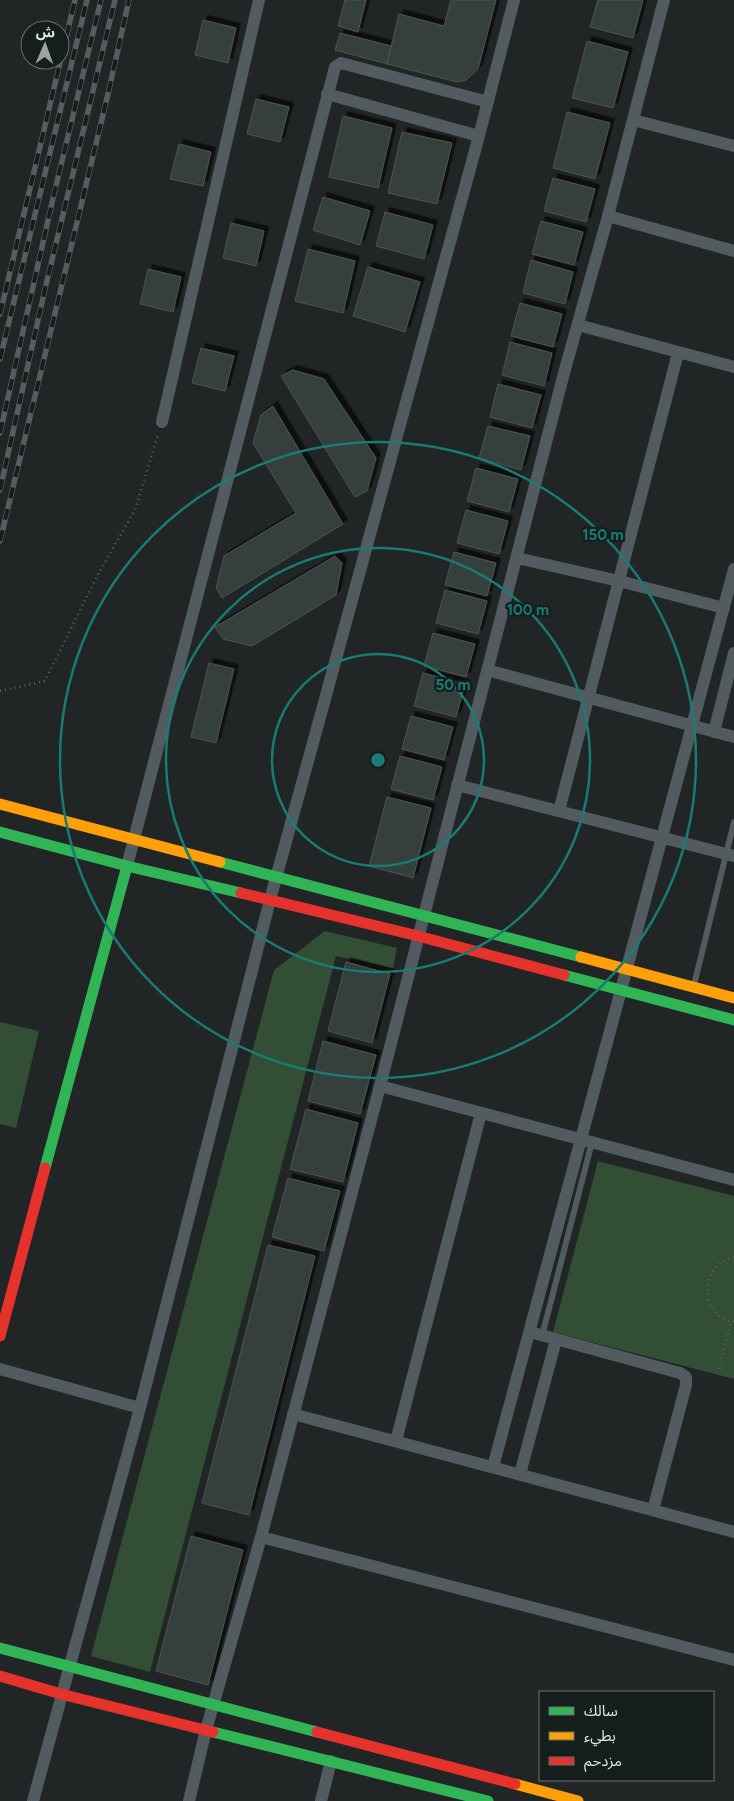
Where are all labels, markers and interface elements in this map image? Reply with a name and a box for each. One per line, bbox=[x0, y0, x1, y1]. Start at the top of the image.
north arrow bbox=[20, 20, 70, 70]
text: ش bbox=[36, 24, 55, 41]
text: 150 m bbox=[582, 526, 624, 544]
text: 100 m bbox=[507, 601, 549, 619]
text: 50 m bbox=[435, 676, 471, 694]
centre of rings bbox=[369, 751, 387, 769]
legend bbox=[539, 1691, 714, 1781]
text: سالك bbox=[584, 1702, 618, 1720]
text: بطيء bbox=[584, 1727, 616, 1747]
text: مزدحم bbox=[584, 1752, 622, 1772]

